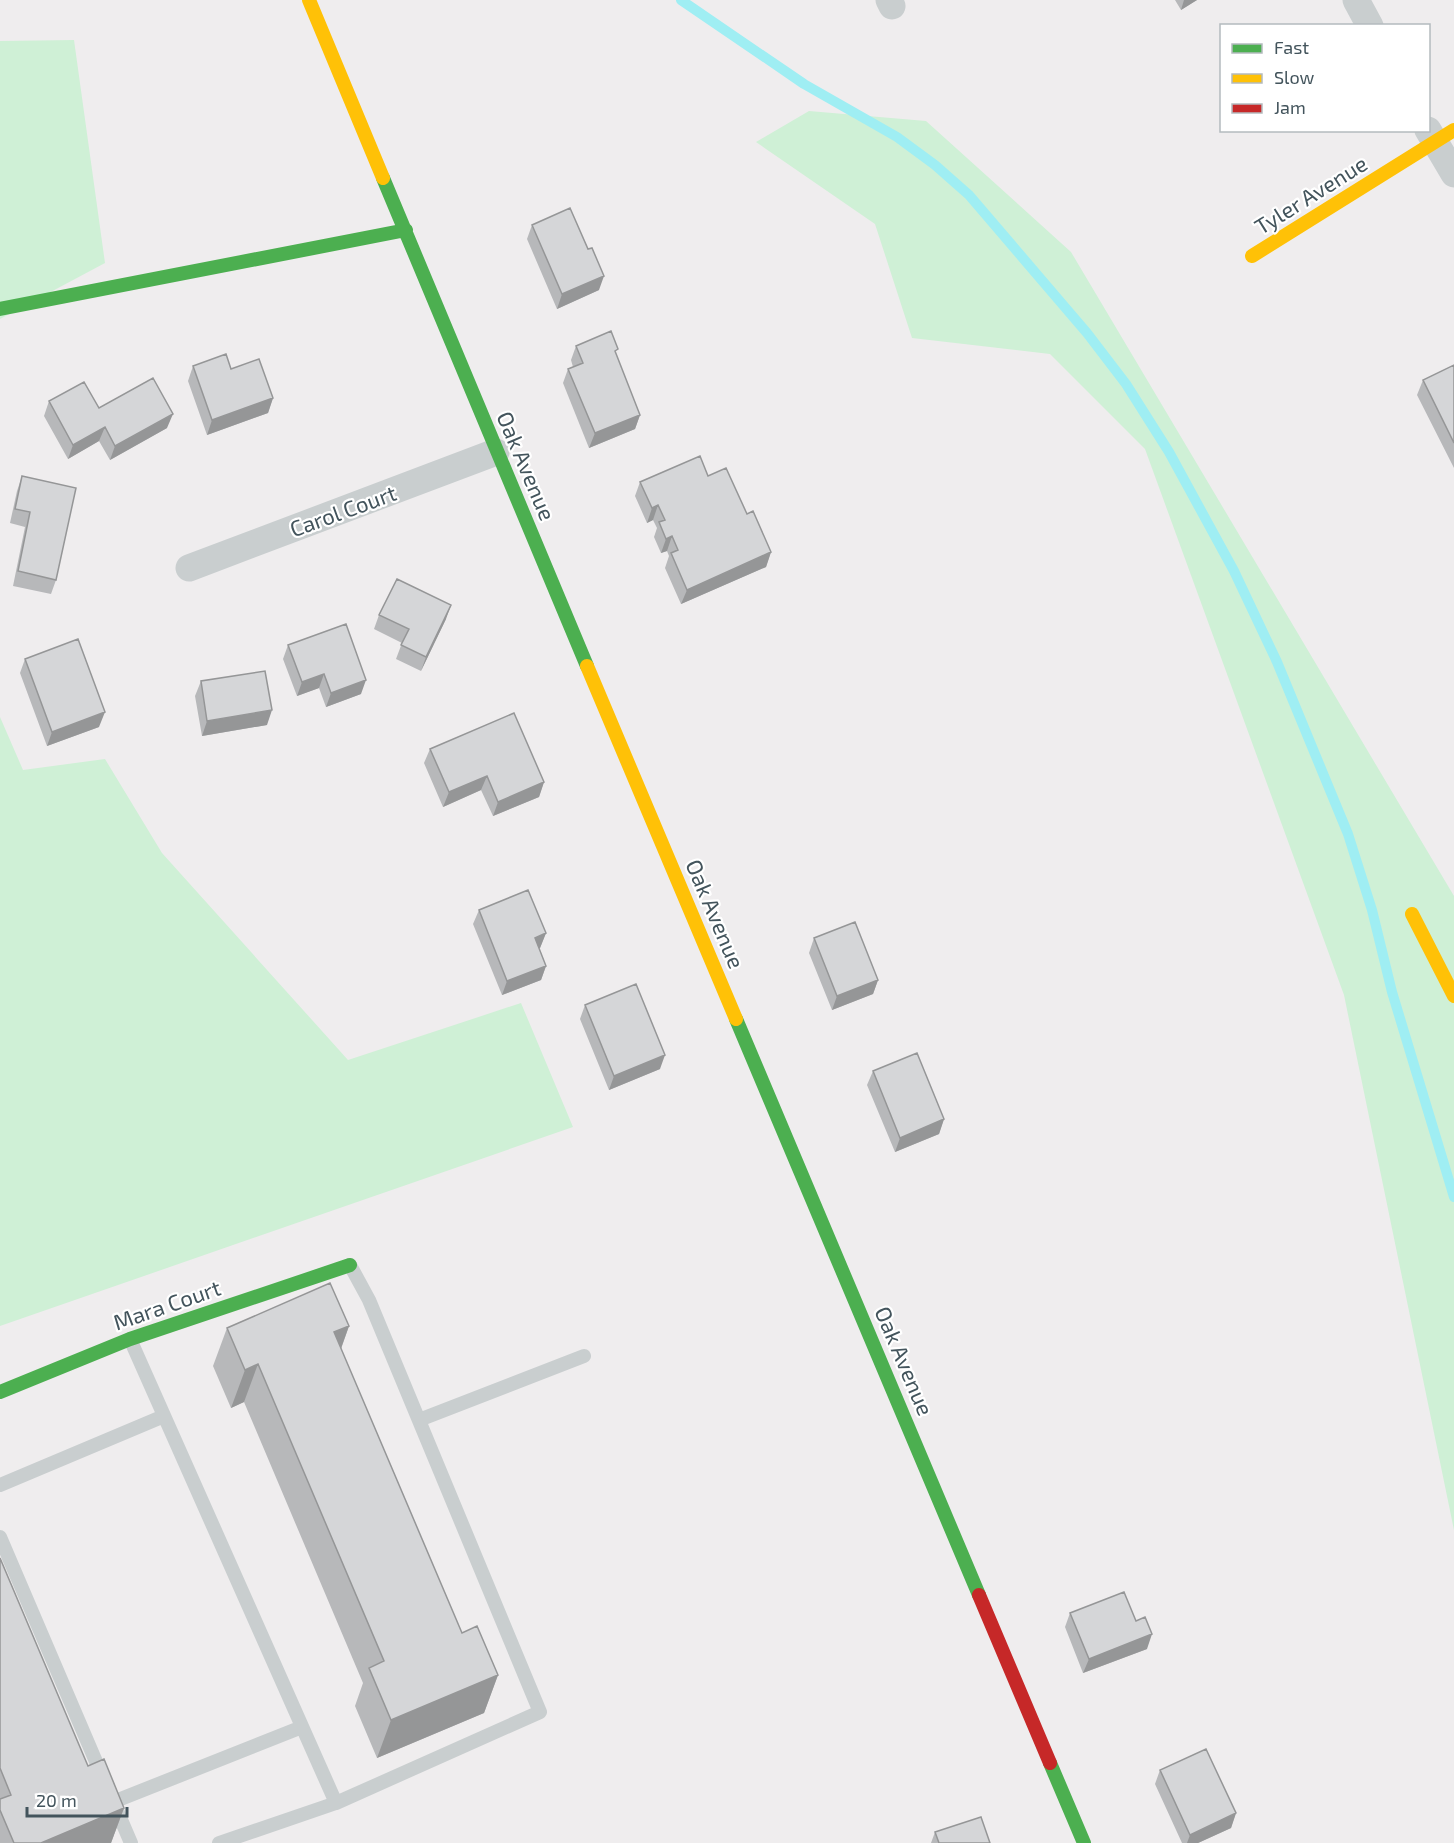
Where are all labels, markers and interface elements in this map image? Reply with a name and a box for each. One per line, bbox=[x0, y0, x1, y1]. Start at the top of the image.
legend bbox=[1220, 24, 1430, 132]
text: Fast bbox=[1274, 36, 1309, 58]
text: Slow bbox=[1274, 66, 1315, 88]
text: Jam bbox=[1274, 96, 1306, 118]
street label: Tyler Avenue bbox=[1249, 149, 1371, 239]
street label: Oak Avenue bbox=[492, 407, 562, 524]
street label: Carol Court bbox=[286, 479, 399, 541]
street label: Oak Avenue bbox=[681, 855, 751, 972]
street label: Mara Court bbox=[110, 1274, 224, 1335]
street label: Oak Avenue bbox=[870, 1302, 940, 1419]
scale bar bbox=[27, 1780, 128, 1818]
text: 20 m bbox=[36, 1789, 77, 1811]

